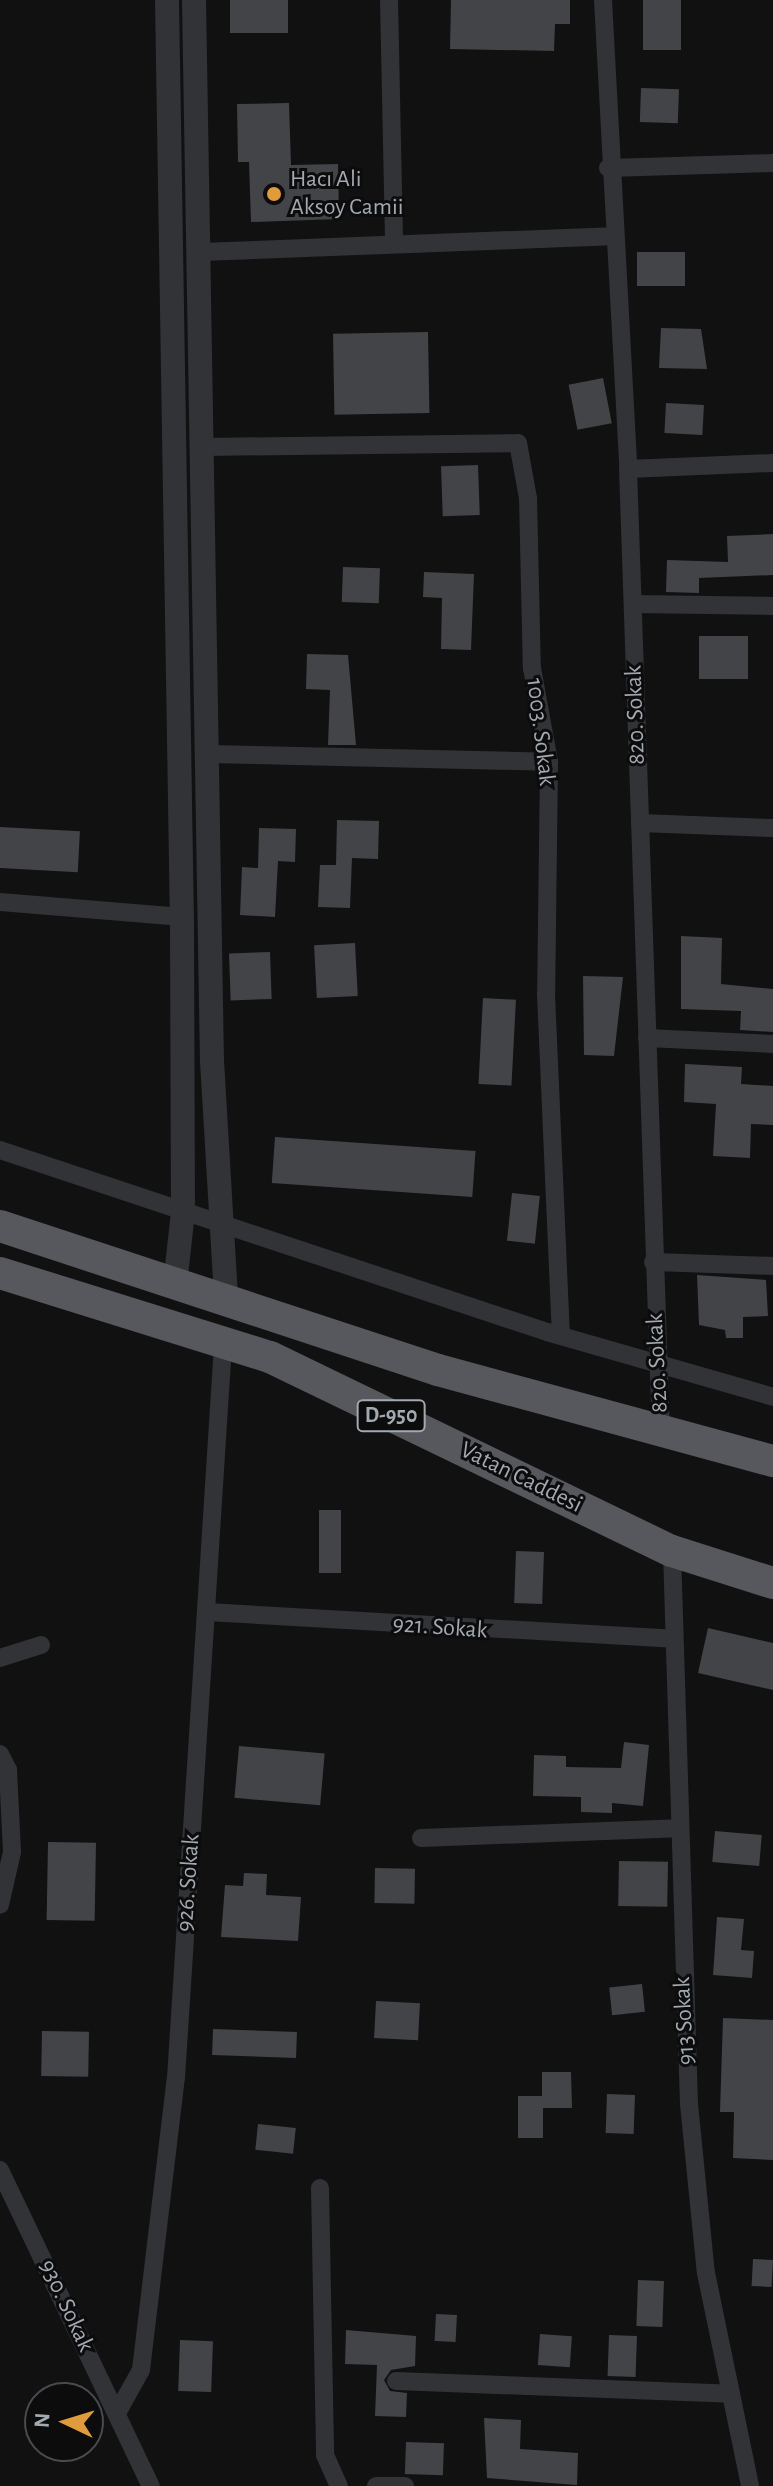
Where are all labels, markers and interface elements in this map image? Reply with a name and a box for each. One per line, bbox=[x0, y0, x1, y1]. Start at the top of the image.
place label: Hacı Ali Aksoy Camii bbox=[290, 166, 403, 222]
marker: Hacı Ali Aksoy Camii bbox=[265, 185, 283, 203]
street label: 820. Sokak bbox=[620, 665, 652, 765]
street label: 1003. Sokak bbox=[519, 677, 561, 787]
street label: 820. Sokak bbox=[641, 1313, 675, 1413]
road number: D-950 bbox=[355, 1398, 427, 1434]
street label: Vatan Caddesi bbox=[455, 1436, 587, 1520]
street label: 921. Sokak bbox=[392, 1610, 488, 1646]
street label: 926. Sokak bbox=[171, 1833, 207, 1933]
street label: 913 Sokak bbox=[668, 1976, 702, 2066]
street label: 930. Sokak bbox=[32, 2255, 100, 2357]
north arrow bbox=[24, 2382, 104, 2462]
text: N bbox=[31, 2412, 54, 2429]

